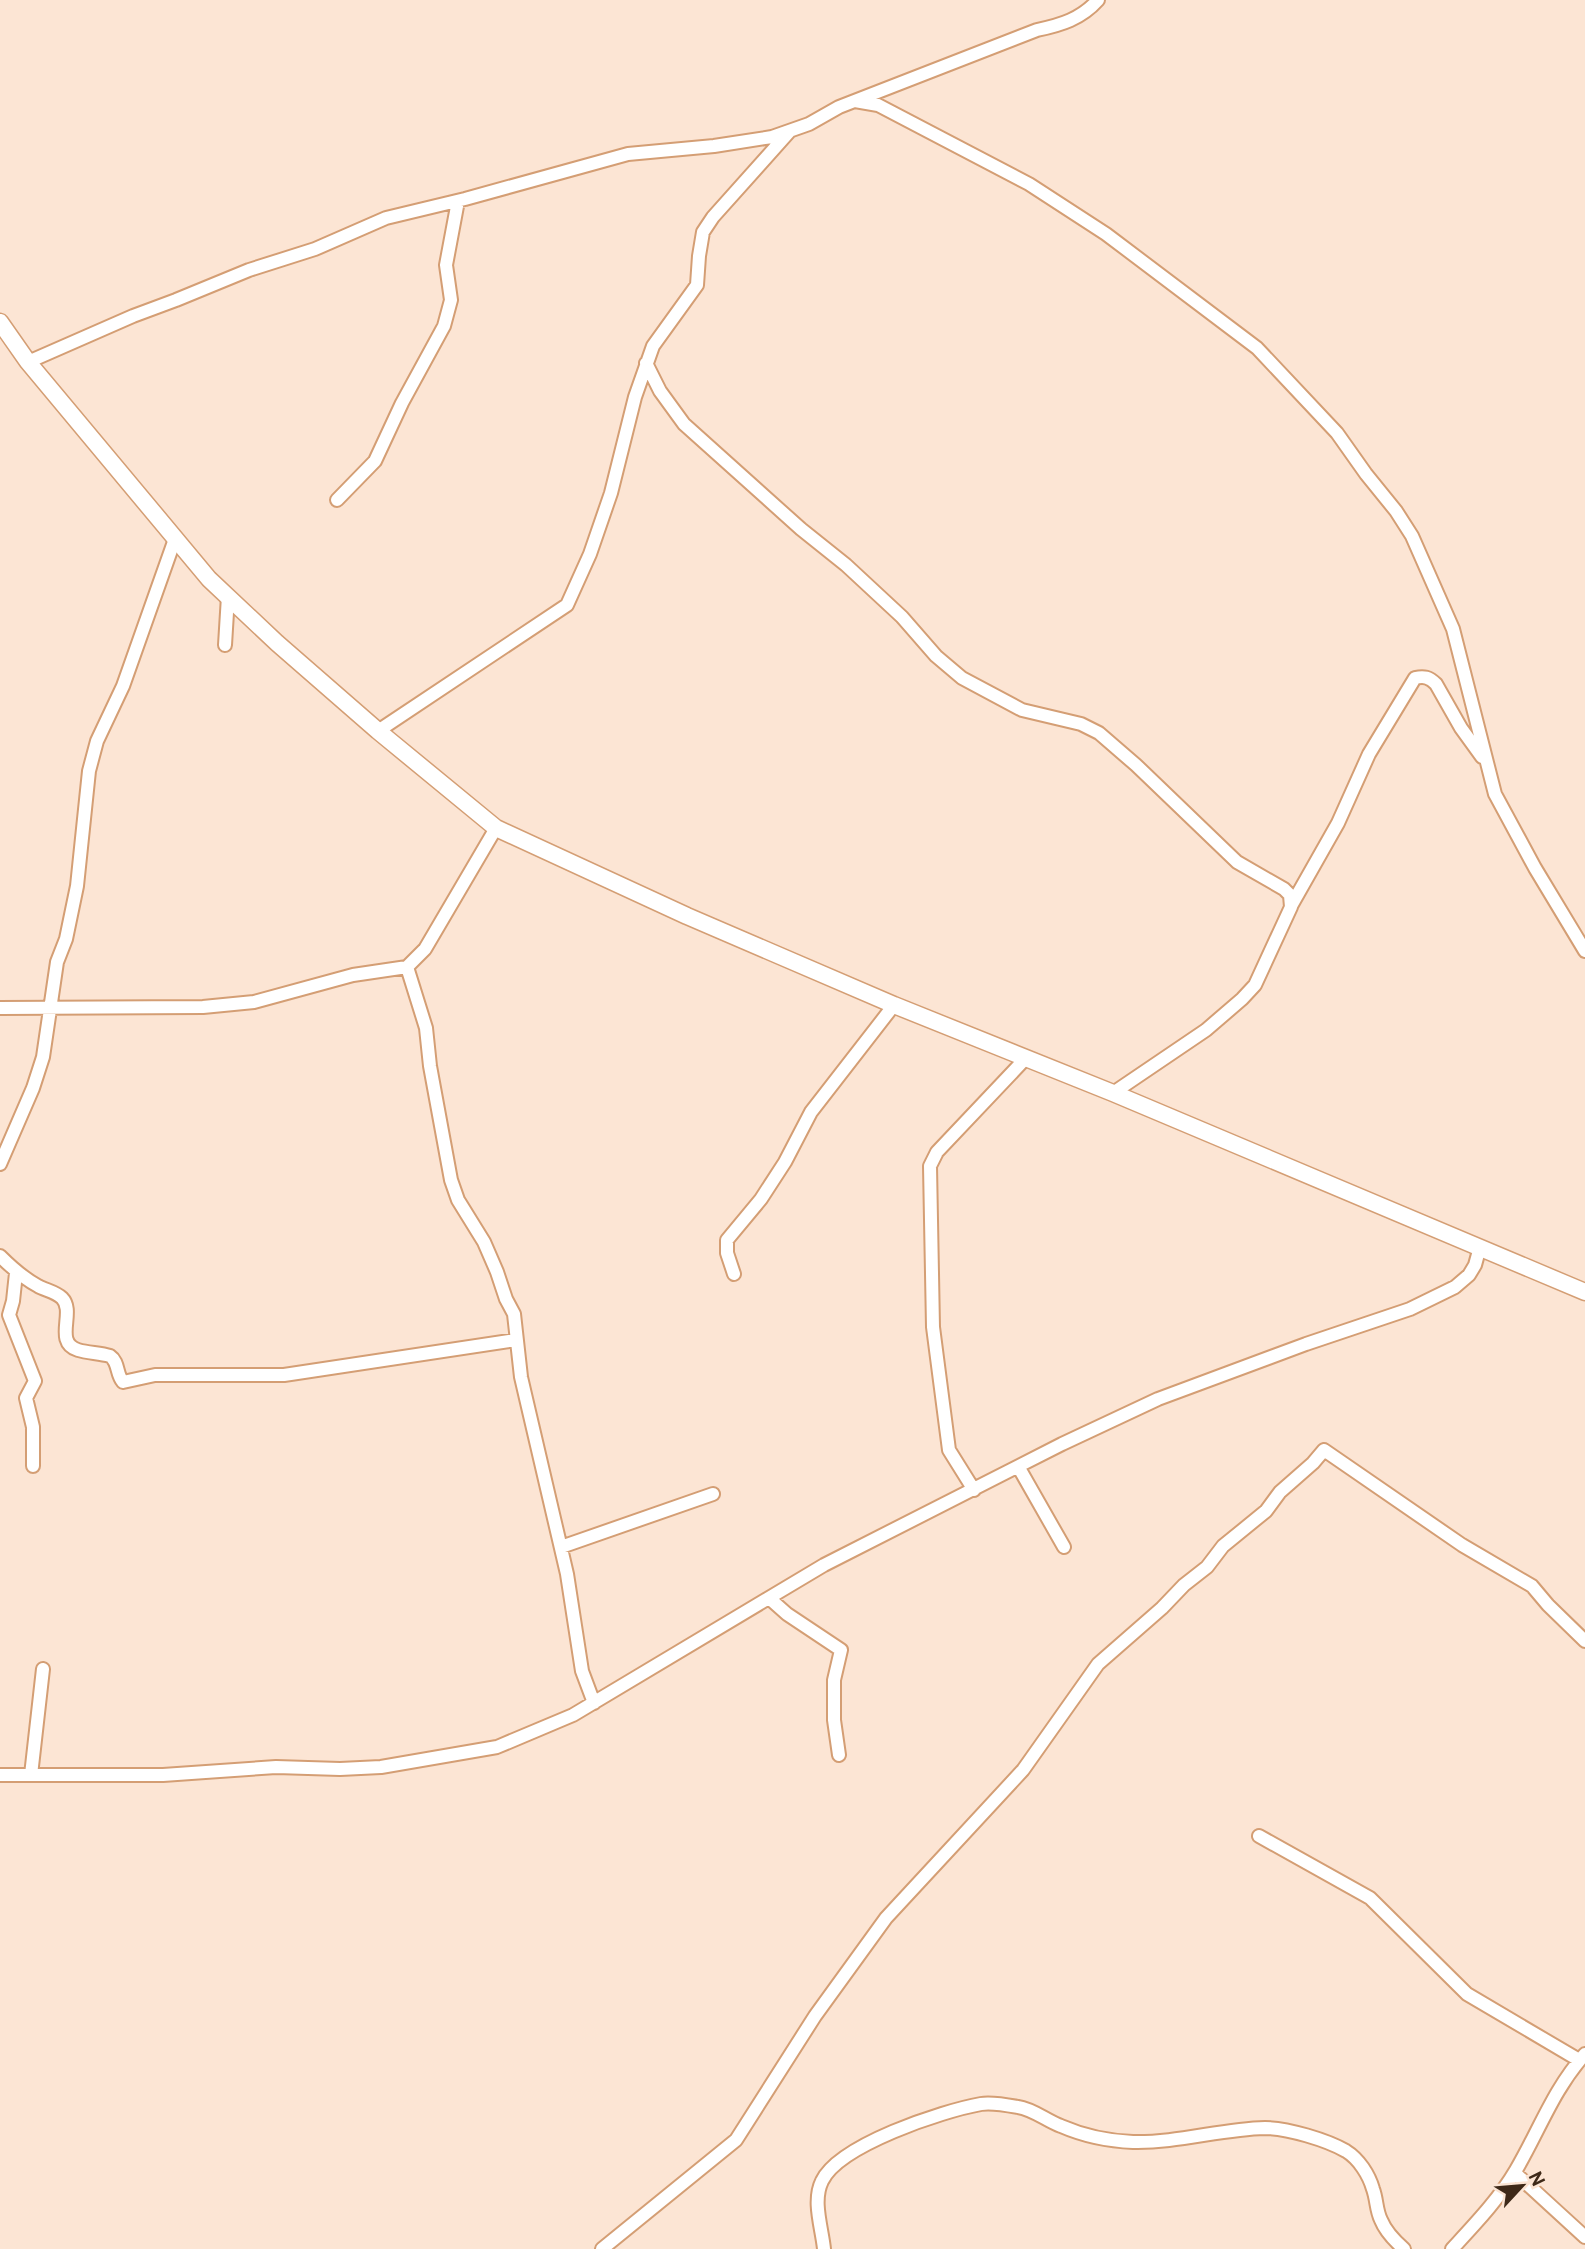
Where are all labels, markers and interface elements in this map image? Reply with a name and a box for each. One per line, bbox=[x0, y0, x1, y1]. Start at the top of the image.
north arrow bbox=[1487, 2151, 1557, 2221]
text: N bbox=[1522, 2168, 1549, 2191]

